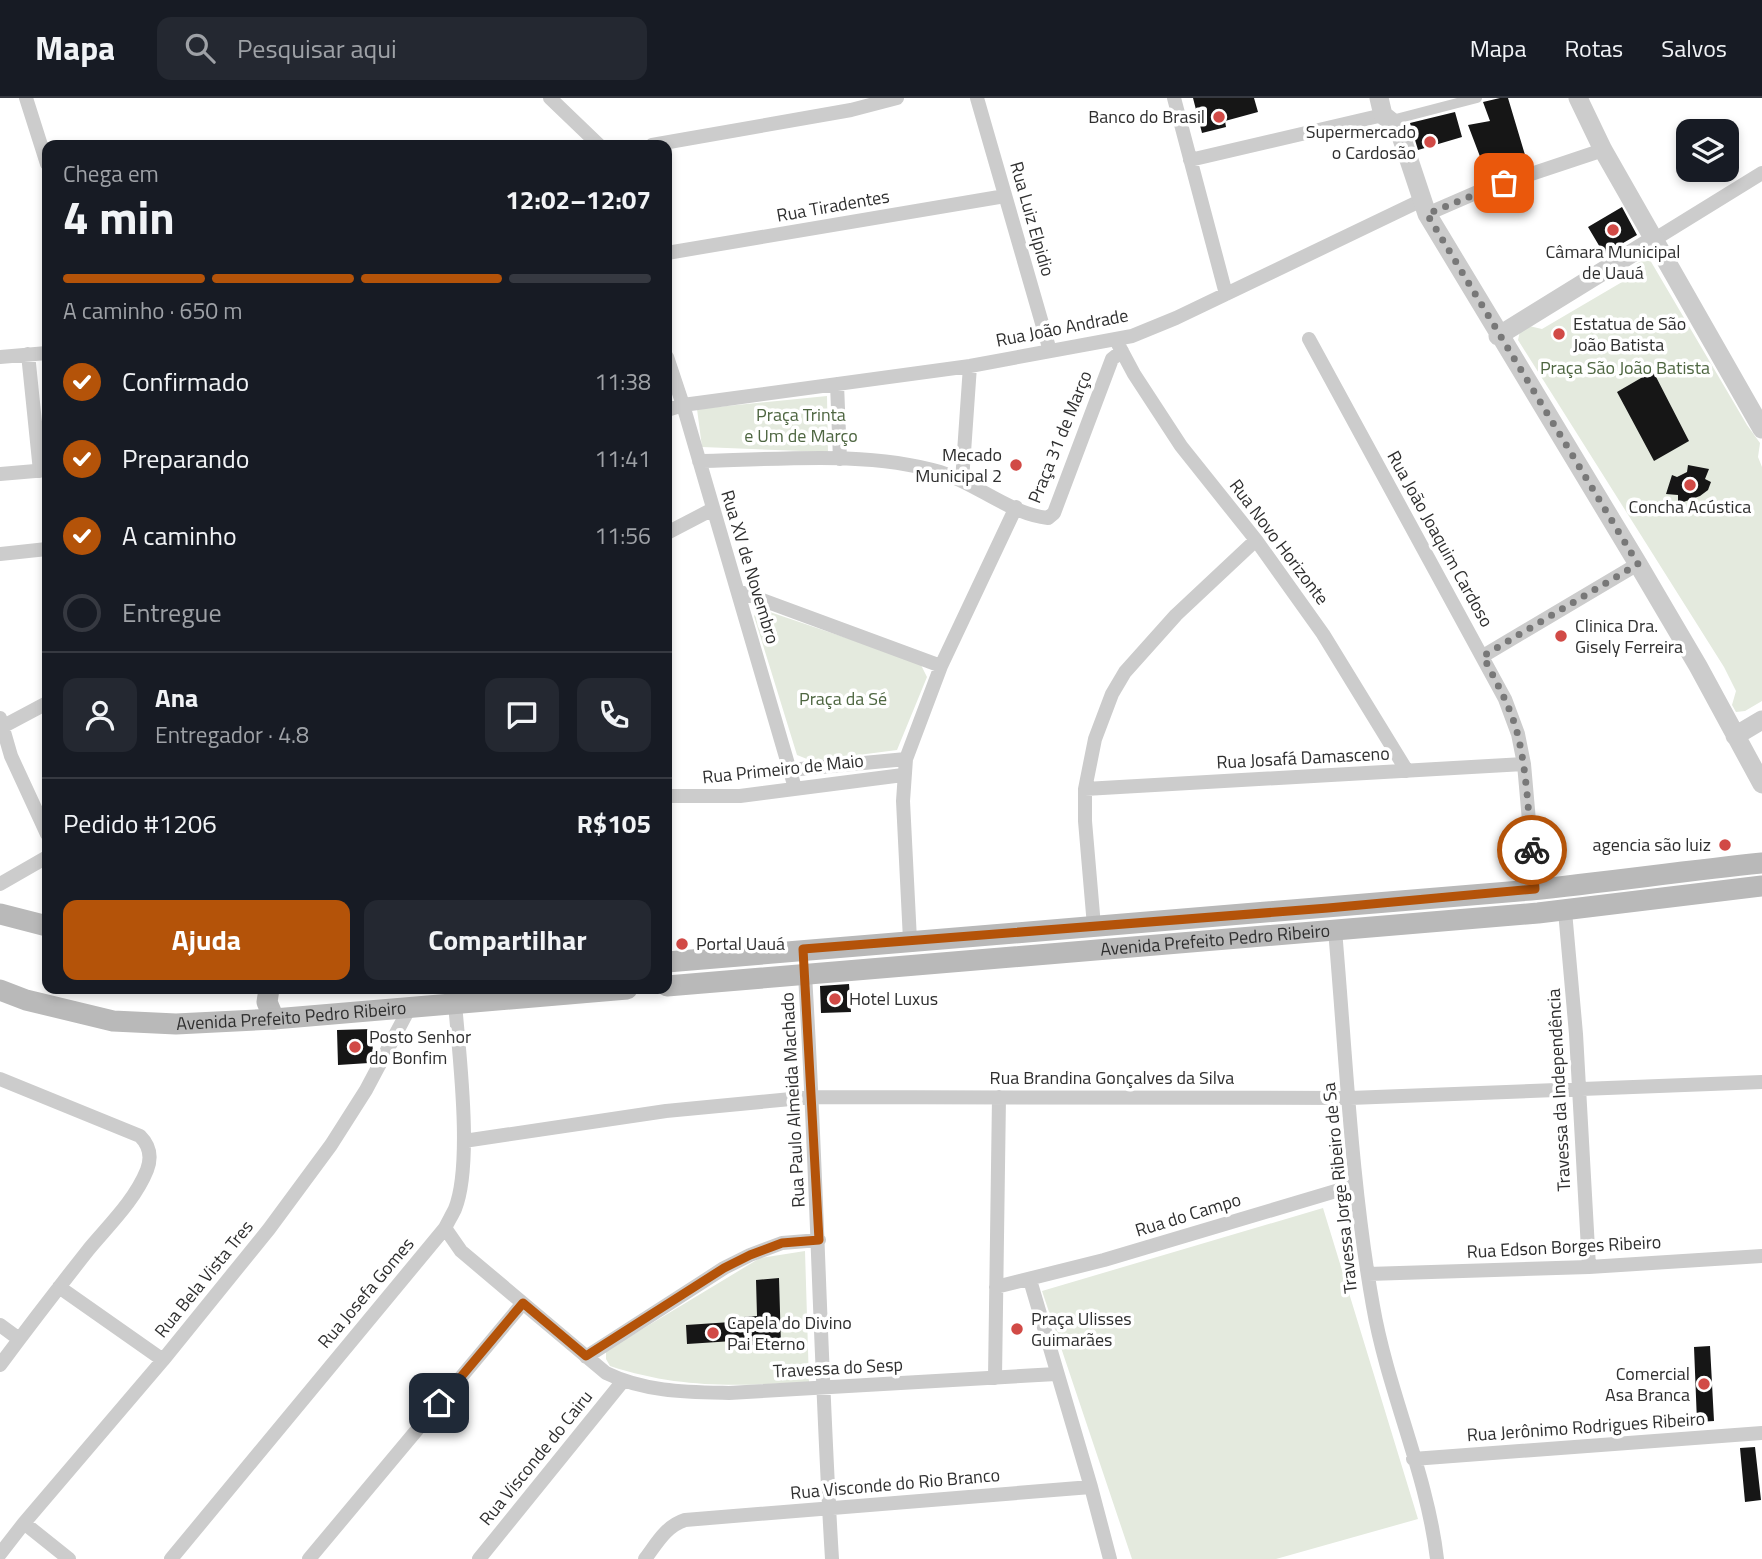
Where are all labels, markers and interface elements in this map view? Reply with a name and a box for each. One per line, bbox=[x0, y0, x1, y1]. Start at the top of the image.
search box bbox=[157, 17, 647, 80]
text: Mapa bbox=[35, 23, 115, 73]
icon: search bbox=[181, 29, 219, 67]
text: Pesquisar aqui bbox=[237, 29, 397, 68]
text: Mapa bbox=[1470, 30, 1526, 66]
text: Rotas bbox=[1564, 30, 1623, 66]
text: Salvos bbox=[1661, 30, 1727, 66]
place label: Banco do Brasil bbox=[1088, 103, 1205, 130]
marker: Banco do Brasil bbox=[1211, 109, 1227, 125]
place label: Supermercado o Cardosão bbox=[1306, 118, 1416, 166]
map controls bbox=[1676, 119, 1739, 182]
button: layers bbox=[1676, 119, 1739, 182]
marker: Supermercado o Cardosão bbox=[1422, 134, 1438, 150]
pin bbox=[1474, 153, 1534, 213]
text: Chega em bbox=[63, 156, 159, 191]
street label: Rua Luiz Elpidio bbox=[1003, 158, 1062, 279]
icon: bag bbox=[1485, 164, 1523, 202]
text: 12:02–12:07 bbox=[505, 180, 651, 219]
text: 4 min bbox=[63, 182, 175, 252]
street label: Rua Tiradentes bbox=[774, 182, 892, 229]
marker: Câmara Municipal de Uauá bbox=[1605, 222, 1621, 238]
place label: Câmara Municipal de Uauá bbox=[1546, 238, 1680, 286]
text: A caminho · 650 m bbox=[63, 293, 242, 328]
street label: Rua João Andrade bbox=[993, 301, 1130, 354]
place label: Estatua de São João Batista bbox=[1573, 310, 1686, 358]
marker: Estatua de São João Batista bbox=[1551, 326, 1567, 342]
park label: Praça São João Batista bbox=[1540, 354, 1710, 381]
text: Confirmado bbox=[122, 362, 249, 401]
icon: check bbox=[63, 363, 101, 401]
text: 11:38 bbox=[594, 364, 651, 399]
street label: Praça 31 de Março bbox=[1021, 366, 1098, 507]
park label: Praça Trinta e Um de Março bbox=[744, 401, 858, 449]
text: Preparando bbox=[122, 439, 249, 478]
icon: check bbox=[63, 440, 101, 478]
text: 11:41 bbox=[594, 441, 651, 476]
place label: Mecado Municipal 2 bbox=[915, 441, 1002, 489]
street label: Rua João Joaquim Cardoso bbox=[1381, 446, 1500, 632]
marker: Mecado Municipal 2 bbox=[1008, 457, 1024, 473]
street label: Rua Novo Horizonte bbox=[1223, 473, 1336, 610]
marker: Concha Acústica bbox=[1682, 477, 1698, 493]
street label: Rua XV de Novembro bbox=[714, 487, 787, 647]
place label: Concha Acústica bbox=[1629, 493, 1751, 520]
text: A caminho bbox=[122, 516, 237, 555]
icon: check bbox=[63, 517, 101, 555]
text: 11:56 bbox=[594, 518, 651, 553]
text: Entregue bbox=[122, 593, 222, 632]
place label: Clinica Dra. Gisely Ferreira bbox=[1575, 612, 1683, 660]
marker: Clinica Dra. Gisely Ferreira bbox=[1553, 628, 1569, 644]
button: person bbox=[63, 678, 137, 752]
text: Ana bbox=[155, 678, 198, 717]
button: chat bbox=[485, 678, 559, 752]
button: phone bbox=[577, 678, 651, 752]
park label: Praça da Sé bbox=[799, 685, 887, 712]
text: Entregador · 4.8 bbox=[155, 717, 309, 752]
street label: Rua Josafá Damasceno bbox=[1216, 739, 1390, 776]
street label: Rua Primeiro de Maio bbox=[701, 747, 865, 790]
text: Pedido #1206 bbox=[63, 804, 217, 843]
text: R$105 bbox=[577, 804, 651, 843]
courier bbox=[1497, 815, 1567, 885]
icon: bike bbox=[1513, 831, 1551, 869]
place label: agencia são luiz bbox=[1593, 831, 1711, 858]
marker: agencia são luiz bbox=[1717, 837, 1733, 853]
button: Ajuda bbox=[63, 900, 350, 980]
button: Compartilhar bbox=[364, 900, 651, 980]
street label: Avenida Prefeito Pedro Ribeiro bbox=[1099, 916, 1331, 963]
place label: Portal Uauá bbox=[696, 930, 785, 957]
marker: Portal Uauá bbox=[674, 936, 690, 952]
place label: Hotel Luxus bbox=[849, 985, 938, 1012]
street label: Travessa da Independência bbox=[1540, 988, 1577, 1192]
marker: Hotel Luxus bbox=[827, 991, 843, 1007]
street label: Rua Paulo Almeida Machado bbox=[773, 992, 812, 1208]
street label: Avenida Prefeito Pedro Ribeiro bbox=[176, 994, 407, 1037]
place label: Posto Senhor do Bonfim bbox=[369, 1023, 471, 1071]
marker: Posto Senhor do Bonfim bbox=[347, 1039, 363, 1055]
street label: Rua Brandina Gonçalves da Silva bbox=[990, 1064, 1234, 1091]
street label: Travessa Jorge Ribeiro de Sa bbox=[1315, 1081, 1364, 1295]
street label: Rua do Campo bbox=[1132, 1186, 1244, 1243]
street label: Rua Bela Vista Tres bbox=[148, 1214, 260, 1343]
street label: Rua Edson Borges Ribeiro bbox=[1466, 1228, 1662, 1265]
street label: Rua Josefa Gomes bbox=[311, 1231, 420, 1354]
place label: Praça Ulisses Guimarães bbox=[1031, 1305, 1132, 1353]
place label: Capela do Divino Pai Eterno bbox=[727, 1309, 852, 1357]
marker: Praça Ulisses Guimarães bbox=[1009, 1321, 1025, 1337]
marker: Capela do Divino Pai Eterno bbox=[705, 1325, 721, 1341]
street label: Travessa do Sesp bbox=[772, 1351, 904, 1384]
place label: Comercial Asa Branca bbox=[1605, 1360, 1690, 1408]
pin bbox=[409, 1373, 469, 1433]
marker: Comercial Asa Branca bbox=[1696, 1376, 1712, 1392]
icon: home bbox=[420, 1384, 458, 1422]
street label: Rua Visconde do Cairu bbox=[472, 1384, 599, 1531]
street label: Rua Jerônimo Rodrigues Ribeiro bbox=[1466, 1405, 1706, 1448]
street label: Rua Visconde do Rio Branco bbox=[789, 1461, 1001, 1506]

